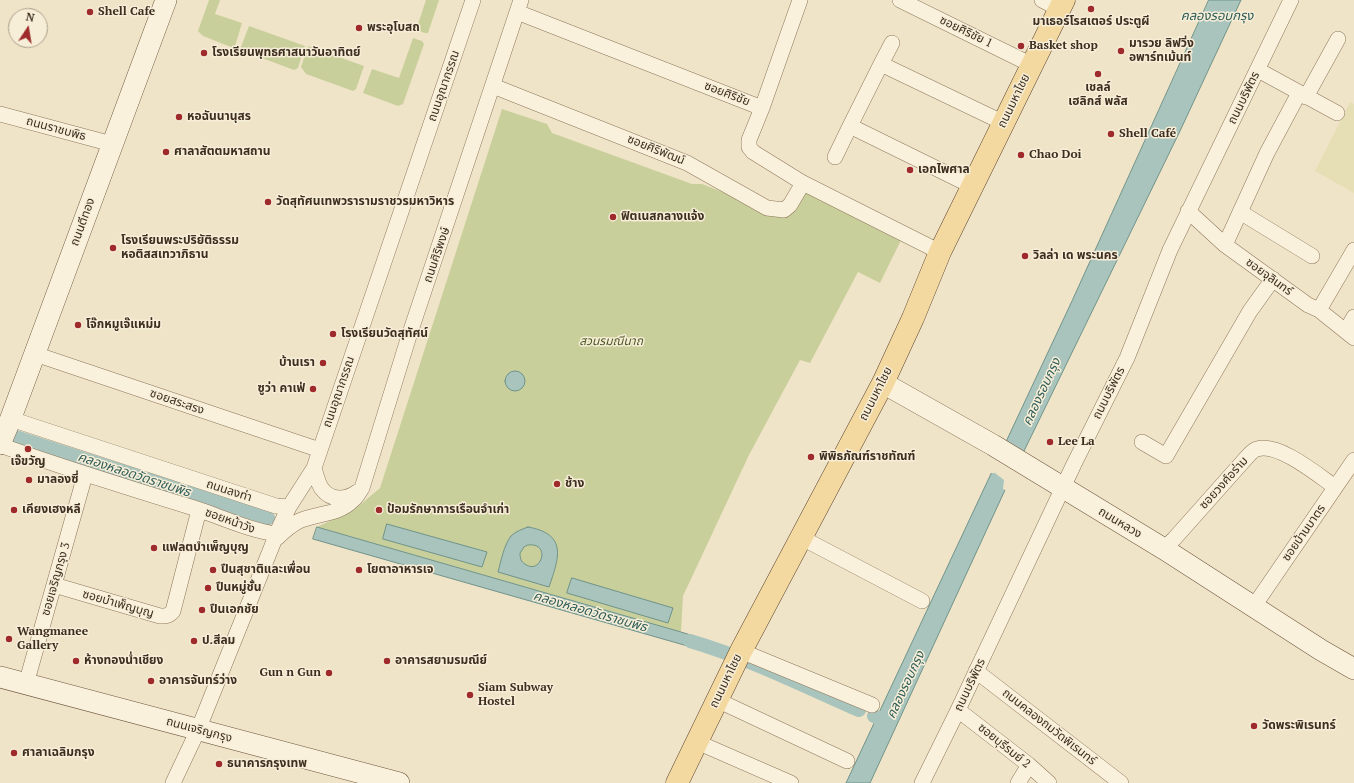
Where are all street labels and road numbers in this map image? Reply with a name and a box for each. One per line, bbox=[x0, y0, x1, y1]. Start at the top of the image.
street label: ซอยศิริชัย 1 bbox=[937, 13, 995, 51]
street label: ถนนอุณากรรณ bbox=[425, 48, 463, 124]
street label: ถนนบริพัตร bbox=[1225, 69, 1263, 127]
street label: ถนนมหาไชย bbox=[995, 72, 1033, 130]
street label: ซอยศิริชัย bbox=[702, 79, 752, 109]
street label: ถนนราชบพิธ bbox=[24, 114, 88, 144]
street label: ซอยศิริพัฒน์ bbox=[625, 132, 687, 168]
street label: ถนนตีทอง bbox=[68, 196, 98, 248]
street label: ถนนศิริพงษ์ bbox=[421, 225, 453, 285]
street label: ซอยจุลินทร์ bbox=[1243, 255, 1295, 299]
street label: ถนนอุณากรรณ bbox=[320, 354, 358, 430]
street label: ถนนบริพัตร bbox=[1090, 364, 1128, 422]
street label: ถนนมหาไชย bbox=[856, 365, 896, 423]
street label: ซอยสระสรง bbox=[148, 386, 206, 418]
street label: ซอยวงศ์อร่าม bbox=[1197, 454, 1251, 512]
street label: ถนนลงท่า bbox=[204, 477, 254, 505]
street label: ซอยบ้านบาตร bbox=[1279, 502, 1329, 564]
street label: ถนนหลวง bbox=[1096, 504, 1144, 542]
street label: ซอยหน้าวัง bbox=[203, 505, 257, 537]
street label: ซอยเจริญกรุง 3 bbox=[39, 541, 73, 617]
street label: ซอยบำเพ็ญบุญ bbox=[81, 587, 155, 621]
street label: ถนนมหาไชย bbox=[707, 652, 745, 710]
street label: ถนนบริพัตร bbox=[951, 656, 989, 714]
street label: ถนนคลองถมวัดพิเรนทร์ bbox=[999, 686, 1099, 768]
street label: ถนนเจริญกรุง bbox=[164, 714, 234, 746]
street label: ซอยบุรีรมย์ 2 bbox=[975, 720, 1033, 772]

